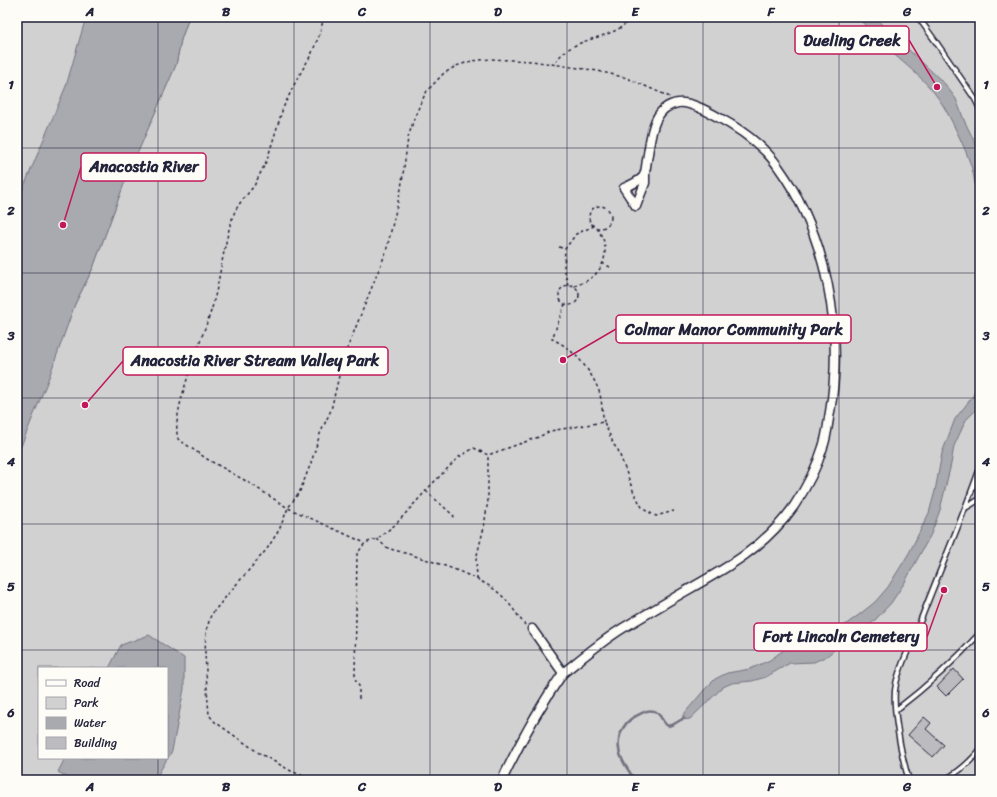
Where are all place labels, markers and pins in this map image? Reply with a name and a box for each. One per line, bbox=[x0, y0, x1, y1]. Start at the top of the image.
callout: Dueling Creek bbox=[795, 26, 909, 54]
callout: Anacostia River bbox=[81, 153, 206, 181]
callout: Colmar Manor Community Park bbox=[616, 315, 851, 343]
callout: Anacostia River Stream Valley Park bbox=[123, 347, 388, 375]
callout: Fort Lincoln Cemetery bbox=[754, 623, 927, 651]

